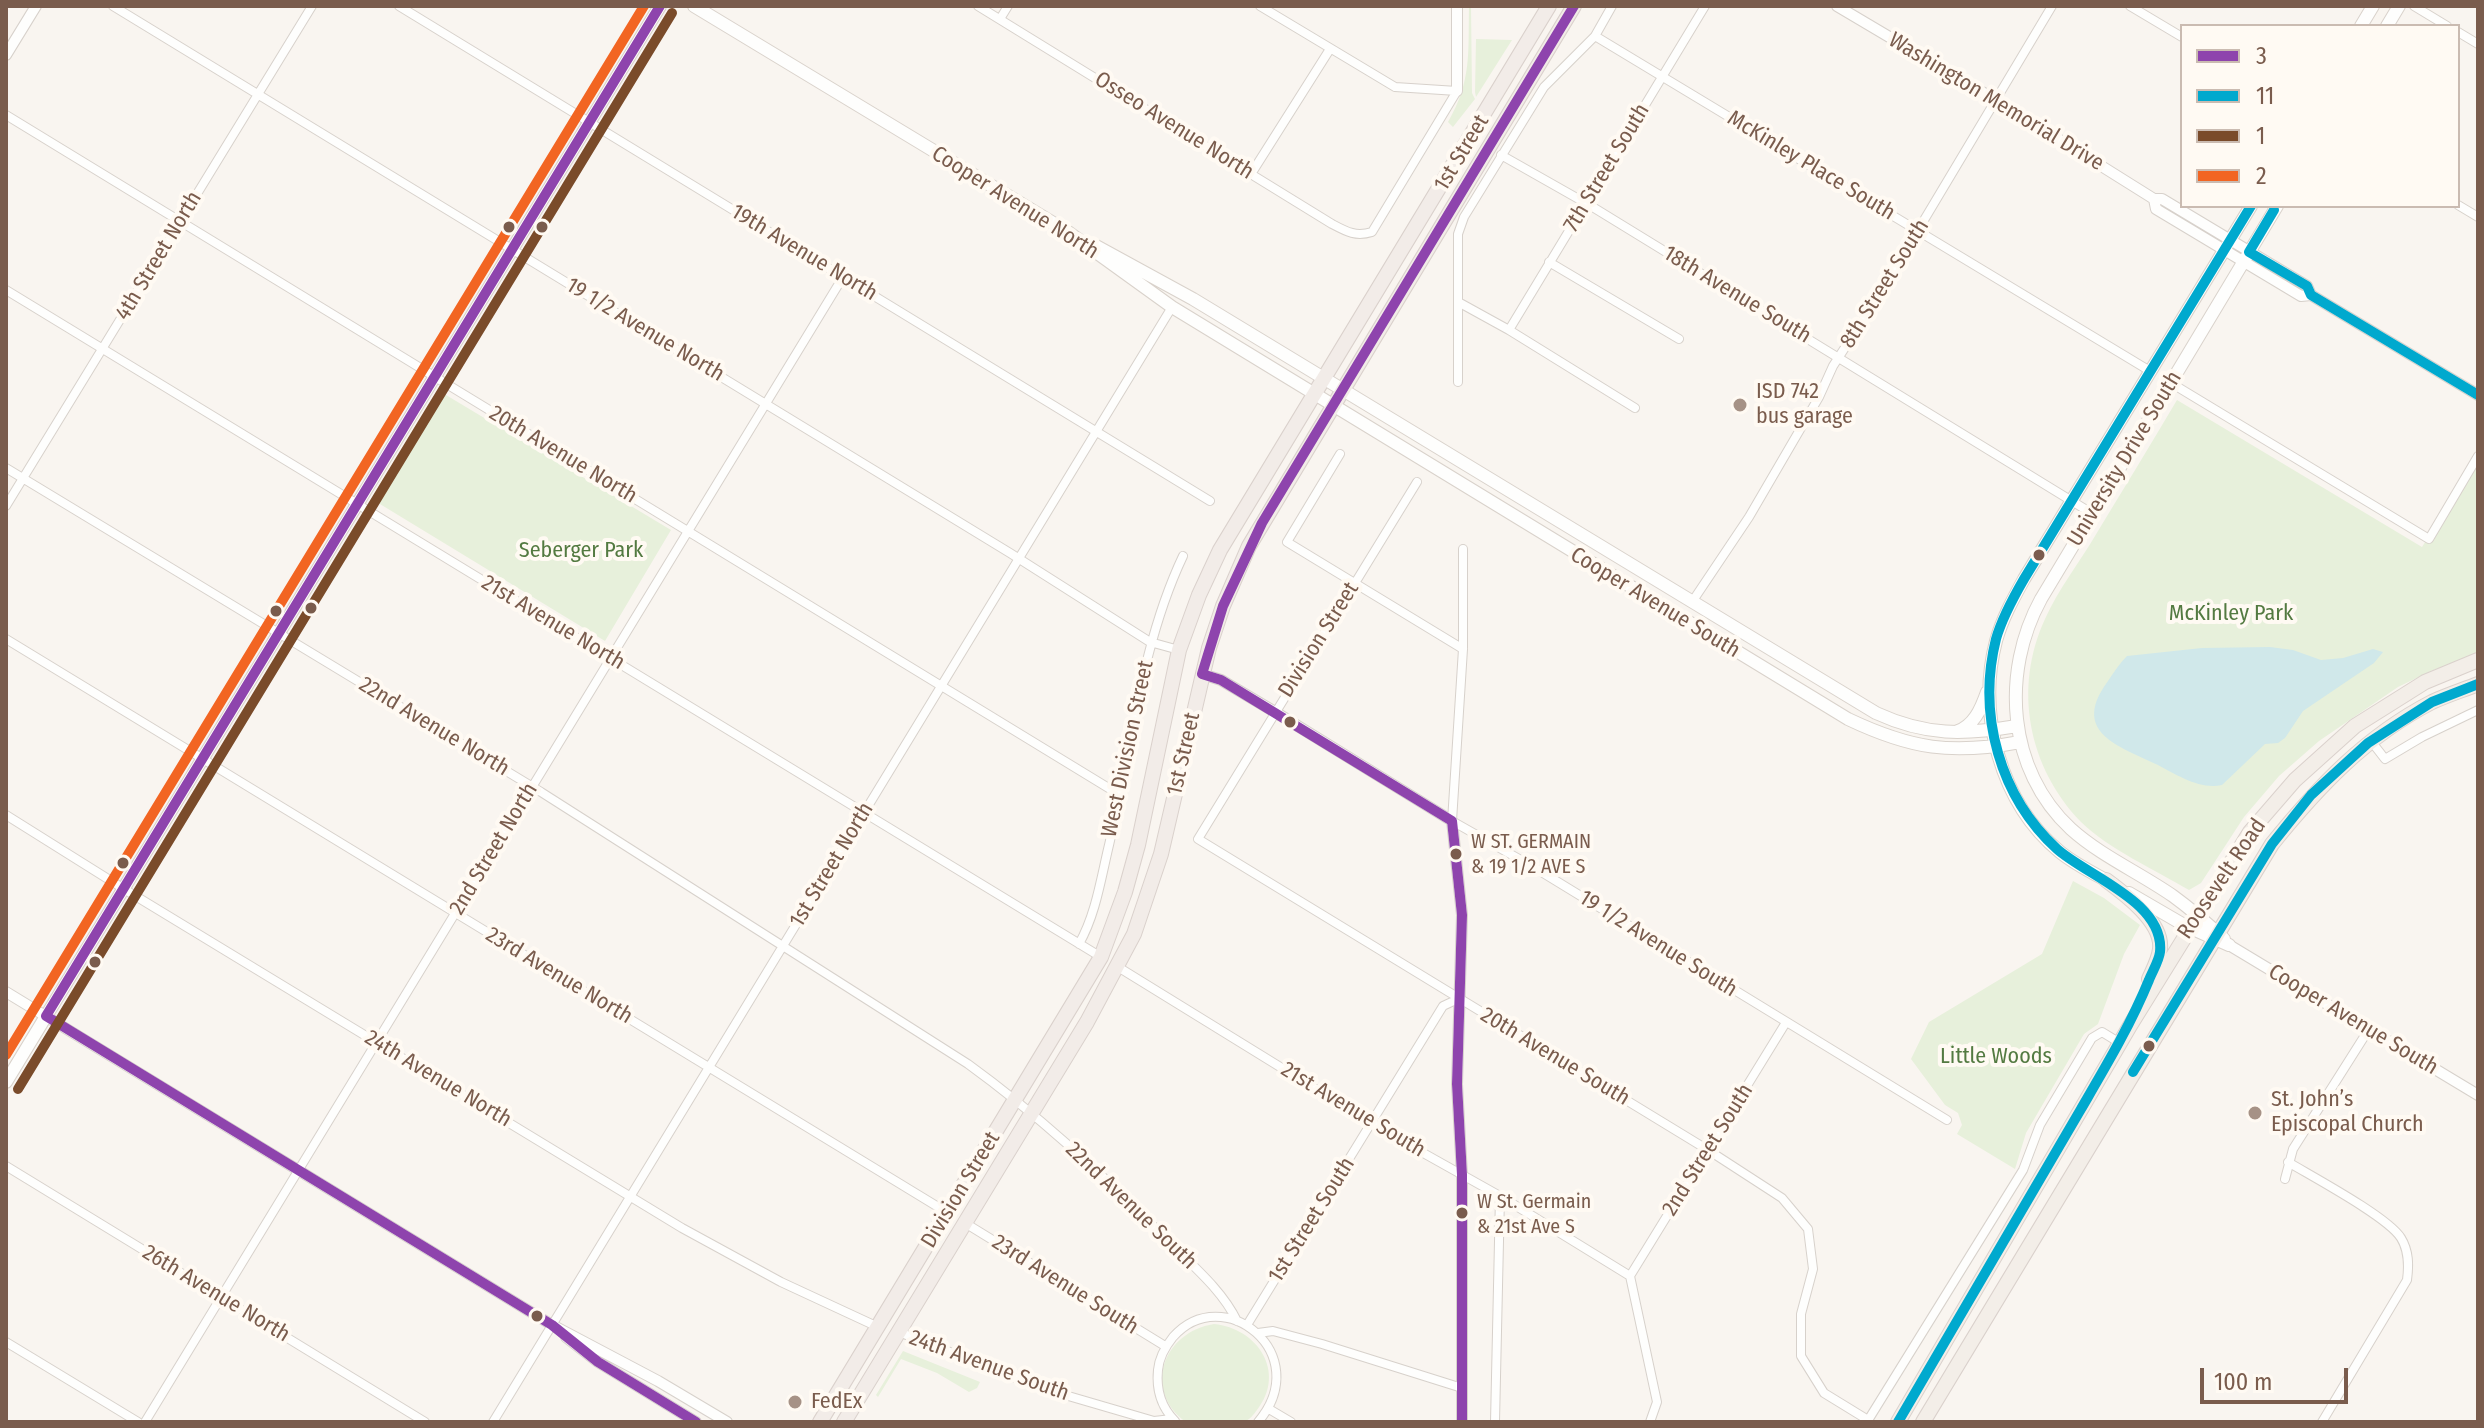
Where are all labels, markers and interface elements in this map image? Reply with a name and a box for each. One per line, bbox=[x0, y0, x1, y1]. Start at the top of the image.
legend bbox=[2180, 24, 2460, 208]
street label: Washington Memorial Drive bbox=[1884, 27, 2108, 177]
text: 3 bbox=[2256, 42, 2267, 70]
street label: Osseo Avenue North bbox=[1090, 66, 1258, 186]
text: 11 bbox=[2256, 82, 2274, 110]
street label: 7th Street South bbox=[1558, 99, 1656, 237]
street label: McKinley Place South bbox=[1722, 106, 1900, 226]
street label: 1st Street bbox=[1429, 110, 1495, 196]
text: 1 bbox=[2256, 122, 2265, 150]
street label: Cooper Avenue North bbox=[927, 141, 1103, 265]
text: 2 bbox=[2256, 162, 2267, 190]
street label: 4th Street North bbox=[110, 187, 208, 325]
street label: 19th Avenue North bbox=[726, 199, 882, 307]
street label: 8th Street South bbox=[1835, 215, 1935, 353]
unlabelled marker bbox=[501, 219, 517, 235]
unlabelled marker bbox=[534, 219, 550, 235]
street label: 18th Avenue South bbox=[1658, 241, 1816, 349]
street label: 19 1/2 Avenue North bbox=[561, 272, 729, 388]
street label: University Drive South bbox=[2062, 367, 2188, 551]
place label: ISD 742 bus garage bbox=[1756, 379, 1853, 430]
marker: ISD 742 bus garage bbox=[1731, 396, 1749, 414]
street label: 20th Avenue North bbox=[484, 400, 642, 510]
park label: Seberger Park bbox=[519, 538, 643, 564]
street label: Cooper Avenue South bbox=[1565, 542, 1745, 664]
unlabelled marker bbox=[2031, 547, 2047, 563]
street label: 21st Avenue North bbox=[477, 570, 629, 676]
street label: Division Street bbox=[1273, 577, 1365, 703]
unlabelled marker bbox=[303, 600, 319, 616]
park label: McKinley Park bbox=[2169, 601, 2293, 627]
unlabelled marker bbox=[268, 603, 284, 619]
street label: West Division Street bbox=[1096, 658, 1160, 840]
street label: 22nd Avenue North bbox=[354, 672, 514, 782]
street label: 1st Street bbox=[1162, 710, 1206, 798]
unlabelled marker bbox=[1282, 714, 1298, 730]
street label: 2nd Street North bbox=[444, 778, 544, 920]
street label: 1st Street North bbox=[784, 798, 880, 932]
street label: Roosevelt Road bbox=[2172, 814, 2272, 944]
place label: W ST. GERMAIN & 19 1/2 AVE S bbox=[1471, 830, 1591, 877]
marker: W ST. GERMAIN & 19 1/2 AVE S bbox=[1448, 846, 1464, 862]
unlabelled marker bbox=[115, 855, 131, 871]
street label: 19 1/2 Avenue South bbox=[1574, 885, 1742, 1003]
street label: 23rd Avenue North bbox=[481, 922, 637, 1030]
unlabelled marker bbox=[87, 954, 103, 970]
street label: Cooper Avenue South bbox=[2263, 959, 2443, 1081]
street label: 20th Avenue South bbox=[1476, 1002, 1634, 1112]
street label: 24th Avenue North bbox=[360, 1025, 516, 1133]
unlabelled marker bbox=[2141, 1038, 2157, 1054]
park label: Little Woods bbox=[1940, 1044, 2052, 1070]
street label: 21st Avenue South bbox=[1276, 1057, 1430, 1163]
street label: 2nd Street South bbox=[1657, 1079, 1759, 1221]
place label: St. John’s Episcopal Church bbox=[2271, 1087, 2423, 1138]
marker: St. John’s Episcopal Church bbox=[2246, 1104, 2264, 1122]
street label: Division Street bbox=[916, 1127, 1006, 1253]
street label: 22nd Avenue South bbox=[1060, 1137, 1202, 1275]
street label: 1st Street South bbox=[1263, 1153, 1361, 1287]
place label: W St. Germain & 21st Ave S bbox=[1477, 1190, 1591, 1237]
marker: W St. Germain & 21st Ave S bbox=[1454, 1205, 1470, 1221]
street label: 23rd Avenue South bbox=[987, 1229, 1143, 1341]
street label: 26th Avenue North bbox=[138, 1240, 294, 1348]
unlabelled marker bbox=[529, 1308, 545, 1324]
street label: 24th Avenue South bbox=[906, 1325, 1072, 1407]
scale bar bbox=[2204, 1352, 2352, 1402]
text: 100 m bbox=[2214, 1368, 2272, 1396]
place label: FedEx bbox=[811, 1389, 862, 1415]
marker: FedEx bbox=[786, 1393, 804, 1411]

